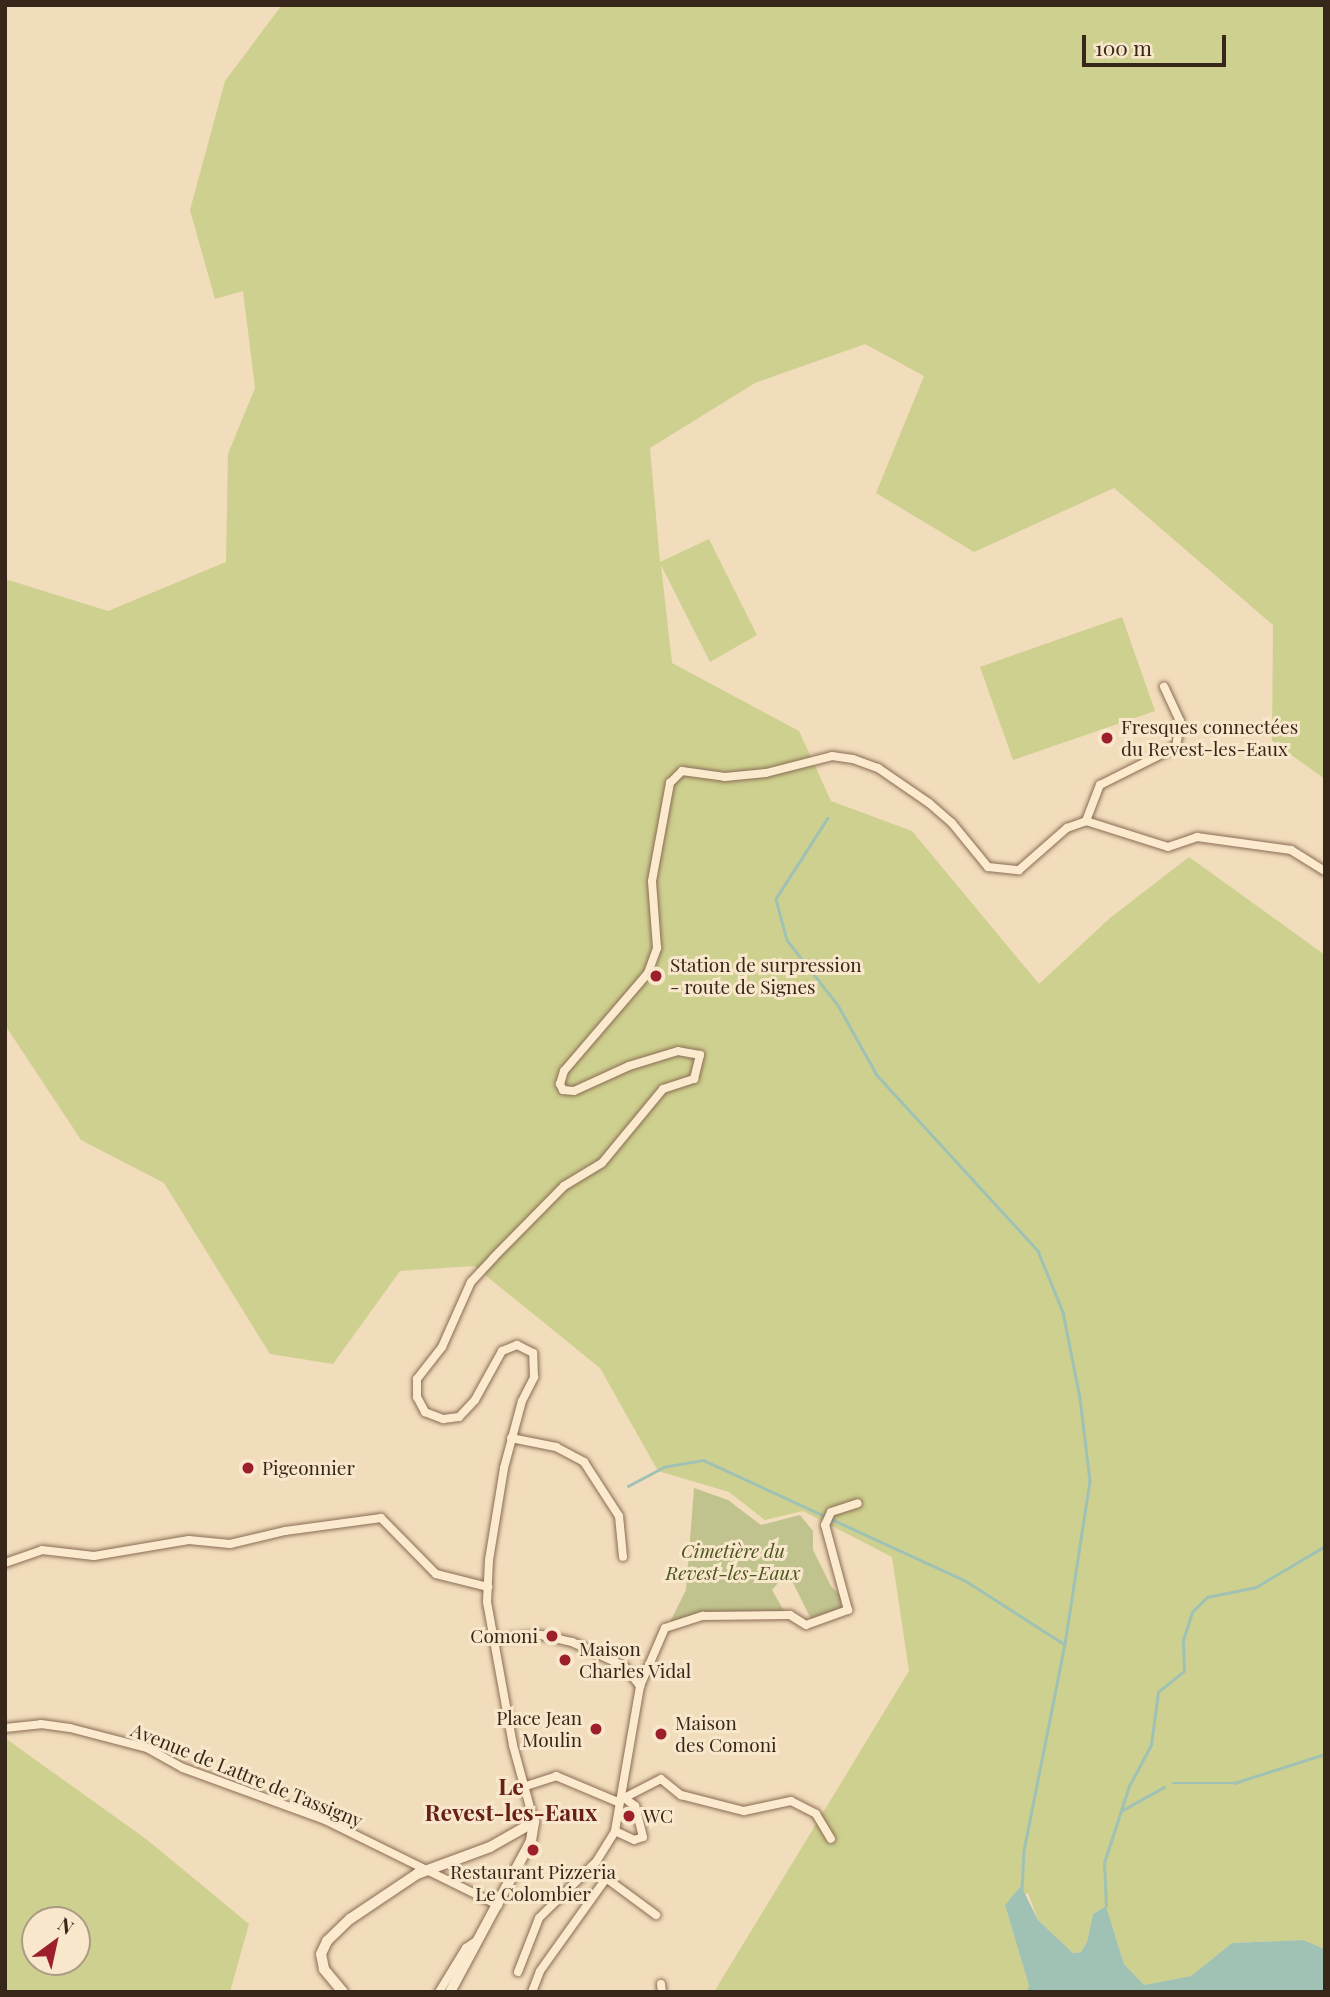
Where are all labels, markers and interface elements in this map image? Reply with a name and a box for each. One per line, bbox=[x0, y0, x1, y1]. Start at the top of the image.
scale bar bbox=[1085, 21, 1228, 65]
text: 100 m bbox=[1095, 33, 1152, 61]
place label: Fresques connectées du Revest-les-Eaux bbox=[1121, 716, 1298, 760]
marker: Fresques connectées du Revest-les-Eaux bbox=[1099, 730, 1115, 746]
place label: Station de surpression - route de Signes bbox=[670, 954, 862, 998]
marker: Station de surpression - route de Signes bbox=[648, 968, 664, 984]
place label: Pigeonnier bbox=[262, 1457, 355, 1479]
marker: Pigeonnier bbox=[240, 1460, 256, 1476]
park label: Cimetière du Revest-les-Eaux bbox=[666, 1540, 800, 1584]
place label: Comoni bbox=[470, 1625, 538, 1647]
marker: Comoni bbox=[544, 1628, 560, 1644]
place label: Maison Charles Vidal bbox=[579, 1638, 692, 1682]
marker: Maison Charles Vidal bbox=[557, 1652, 573, 1668]
place label: Place Jean Moulin bbox=[496, 1707, 582, 1751]
place label: Maison des Comoni bbox=[675, 1712, 777, 1756]
street label: Avenue de Lattre de Tassigny bbox=[128, 1718, 366, 1832]
marker: Place Jean Moulin bbox=[588, 1721, 604, 1737]
marker: Maison des Comoni bbox=[653, 1726, 669, 1742]
district label: Le Revest-les-Eaux bbox=[425, 1772, 597, 1826]
place label: WC bbox=[643, 1805, 673, 1827]
marker: WC bbox=[621, 1808, 637, 1824]
marker: Restaurant Pizzeria Le Colombier bbox=[525, 1842, 541, 1858]
place label: Restaurant Pizzeria Le Colombier bbox=[450, 1861, 616, 1905]
north arrow bbox=[21, 1906, 91, 1976]
text: N bbox=[54, 1910, 79, 1940]

